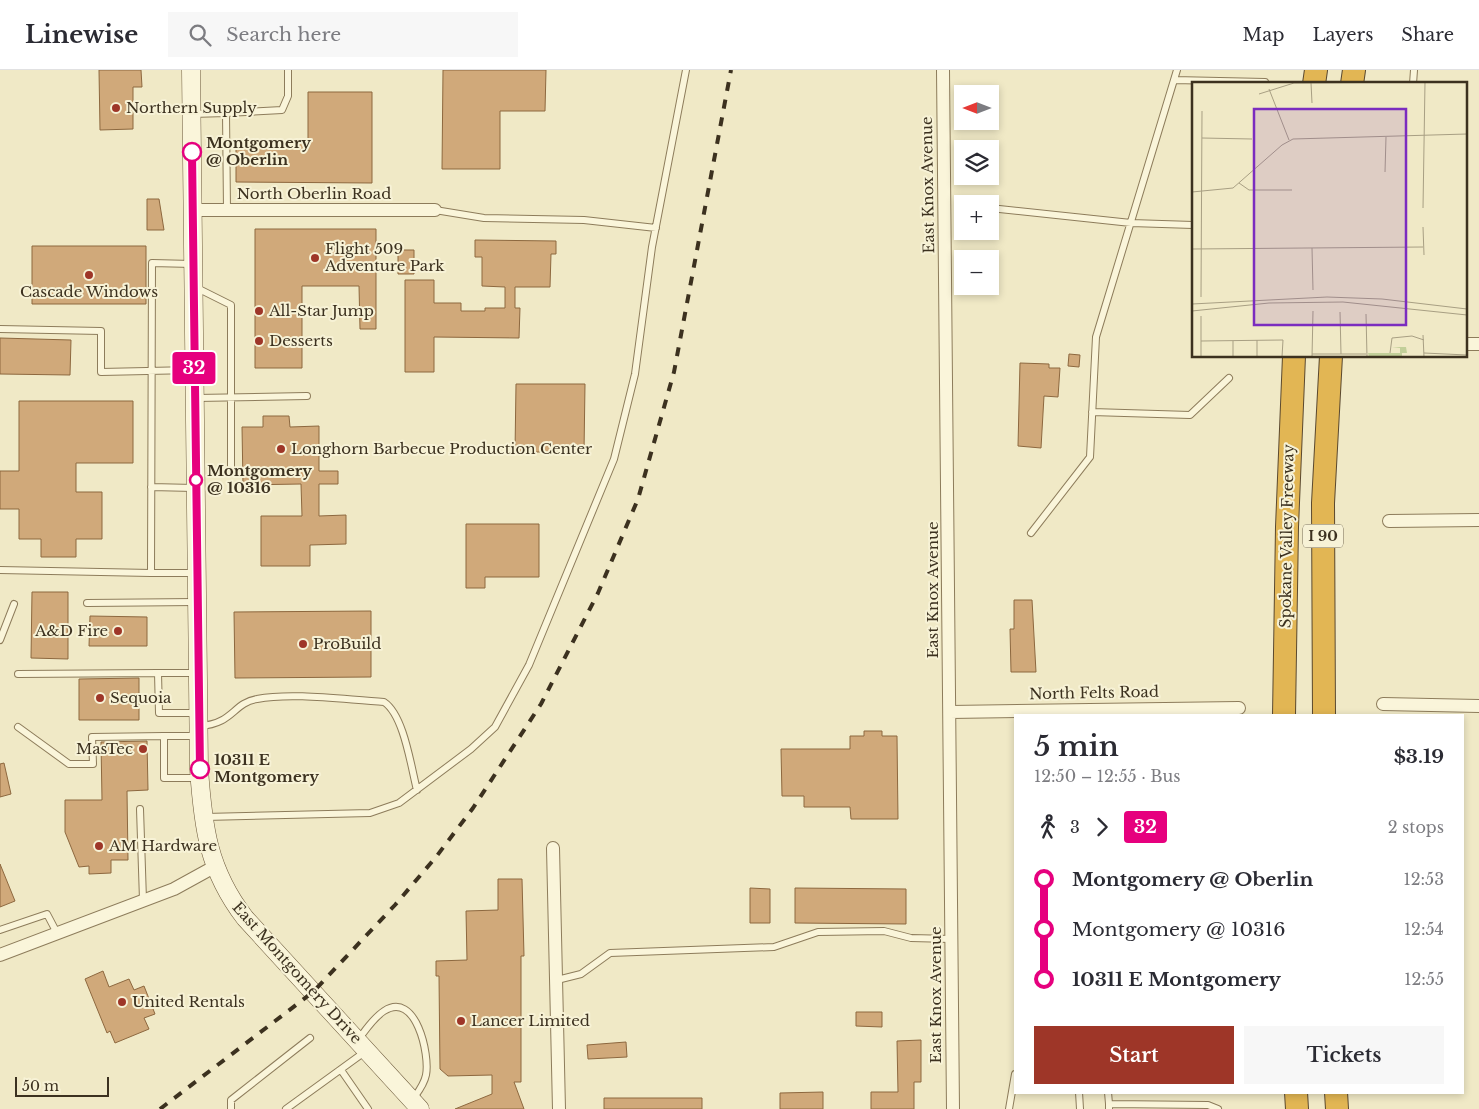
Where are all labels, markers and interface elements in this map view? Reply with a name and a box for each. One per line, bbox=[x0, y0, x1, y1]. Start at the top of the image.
search box bbox=[168, 12, 518, 57]
text: Linewise bbox=[25, 20, 138, 49]
icon: search bbox=[186, 21, 214, 49]
text: Search here bbox=[226, 23, 341, 46]
text: Map bbox=[1243, 24, 1284, 46]
text: Layers bbox=[1312, 24, 1373, 46]
text: Share bbox=[1401, 24, 1454, 46]
inset map bbox=[1192, 82, 1466, 358]
north arrow bbox=[954, 85, 999, 130]
map controls bbox=[954, 85, 999, 295]
place label: Northern Supply bbox=[126, 98, 257, 117]
marker: Northern Supply bbox=[110, 102, 122, 114]
street label: East Knox Avenue bbox=[917, 116, 938, 254]
place label: Montgomery @ Oberlin bbox=[206, 133, 311, 169]
button: layers bbox=[954, 140, 999, 185]
marker: Montgomery @ Oberlin bbox=[182, 142, 202, 162]
street label: North Oberlin Road bbox=[237, 184, 391, 203]
button: + bbox=[954, 195, 999, 240]
place label: Flight 509 Adventure Park bbox=[324, 239, 445, 275]
button: − bbox=[954, 250, 999, 295]
marker: Flight 509 Adventure Park bbox=[309, 252, 321, 264]
marker: Cascade Windows bbox=[83, 269, 95, 281]
place label: Cascade Windows bbox=[20, 282, 158, 301]
place label: All-Star Jump bbox=[268, 301, 374, 320]
marker: All-Star Jump bbox=[253, 305, 265, 317]
place label: Desserts bbox=[269, 331, 333, 350]
marker: Desserts bbox=[253, 335, 265, 347]
line badge: 32 bbox=[172, 352, 216, 384]
text: 32 bbox=[182, 357, 206, 379]
place label: Longhorn Barbecue Production Center bbox=[291, 439, 593, 458]
marker: Longhorn Barbecue Production Center bbox=[275, 443, 287, 455]
street label: Spokane Valley Freeway bbox=[1275, 443, 1298, 628]
place label: Montgomery @ 10316 bbox=[207, 461, 312, 497]
marker: Montgomery @ 10316 bbox=[189, 473, 203, 487]
street label: East Knox Avenue bbox=[923, 521, 942, 659]
road number: I 90 bbox=[1303, 524, 1343, 548]
place label: A&D Fire bbox=[34, 621, 108, 640]
marker: A&D Fire bbox=[112, 625, 124, 637]
place label: ProBuild bbox=[313, 634, 381, 653]
marker: ProBuild bbox=[297, 638, 309, 650]
street label: North Felts Road bbox=[1029, 682, 1159, 703]
place label: Sequoia bbox=[110, 688, 172, 707]
marker: Sequoia bbox=[94, 692, 106, 704]
text: 5 min bbox=[1034, 729, 1119, 764]
place label: MasTec bbox=[76, 739, 133, 758]
marker: MasTec bbox=[137, 743, 149, 755]
text: $3.19 bbox=[1394, 745, 1444, 768]
place label: 10311 E Montgomery bbox=[214, 750, 319, 786]
marker: 10311 E Montgomery bbox=[190, 759, 210, 779]
text: 12:50 – 12:55 · Bus bbox=[1034, 766, 1180, 786]
icon: walk bbox=[1034, 813, 1062, 841]
icon: forward bbox=[1088, 813, 1116, 841]
text: 32 bbox=[1134, 816, 1157, 838]
text: 3 bbox=[1070, 817, 1080, 837]
text: 2 stops bbox=[1388, 817, 1444, 837]
place label: AM Hardware bbox=[108, 836, 217, 855]
marker: AM Hardware bbox=[93, 840, 105, 852]
text: Montgomery @ Oberlin bbox=[1072, 868, 1313, 891]
text: 12:53 bbox=[1404, 869, 1444, 889]
street label: East Montgomery Drive bbox=[229, 898, 366, 1048]
text: Montgomery @ 10316 bbox=[1072, 918, 1285, 941]
text: 12:54 bbox=[1404, 919, 1444, 939]
street label: East Knox Avenue bbox=[926, 926, 945, 1064]
text: 10311 E Montgomery bbox=[1072, 968, 1281, 991]
text: 12:55 bbox=[1404, 969, 1444, 989]
place label: United Rentals bbox=[132, 992, 245, 1011]
marker: United Rentals bbox=[116, 996, 128, 1008]
place label: Lancer Limited bbox=[471, 1011, 590, 1030]
marker: Lancer Limited bbox=[455, 1015, 467, 1027]
button: Start bbox=[1034, 1026, 1234, 1084]
button: Tickets bbox=[1244, 1026, 1444, 1084]
scale bar bbox=[15, 1074, 109, 1097]
text: 50 m bbox=[22, 1077, 59, 1095]

